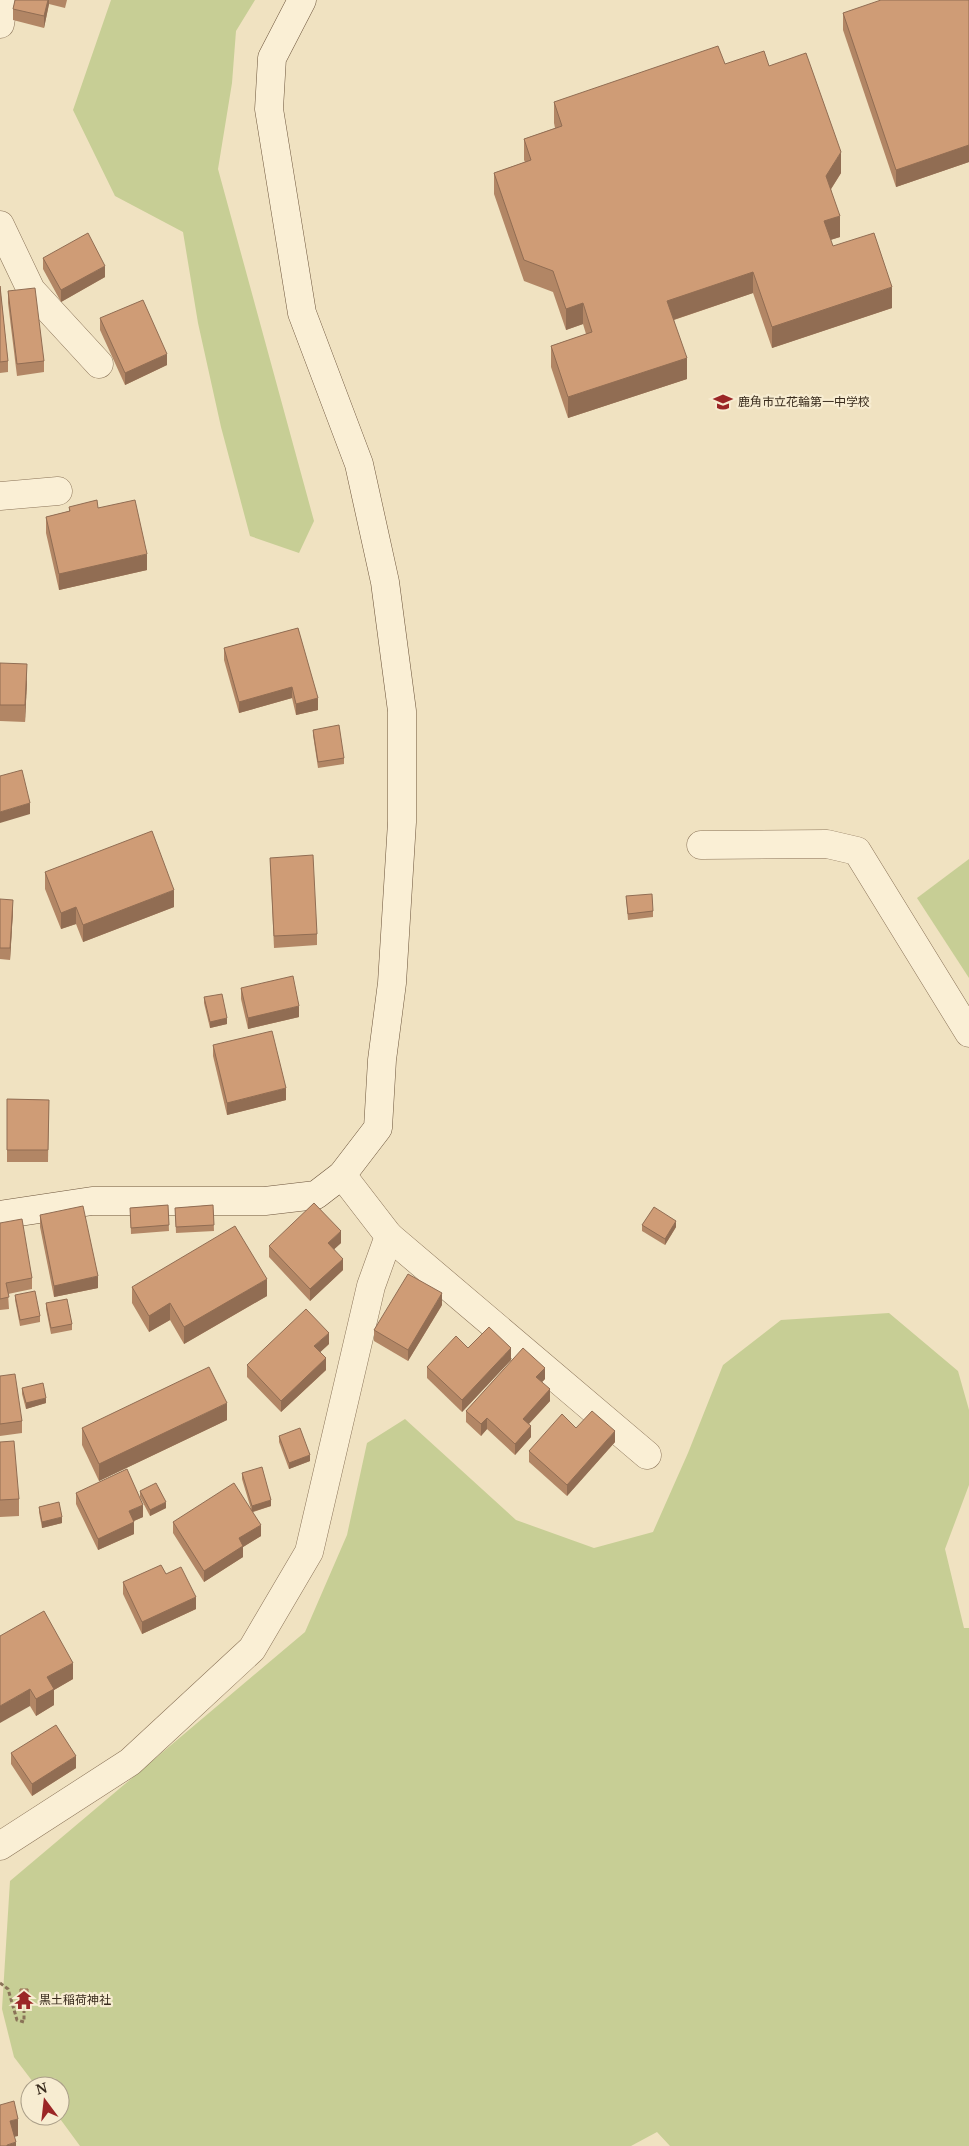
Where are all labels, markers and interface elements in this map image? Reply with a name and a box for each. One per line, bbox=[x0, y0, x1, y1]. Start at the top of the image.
school or university icon: 鹿角市立花輪第一中学校 bbox=[712, 391, 734, 413]
place label: 鹿角市立花輪第一中学校 bbox=[738, 393, 870, 410]
temple icon: 黒土稲荷神社 bbox=[13, 1989, 35, 2011]
place label: 黒土稲荷神社 bbox=[39, 1991, 111, 2008]
north arrow bbox=[20, 2076, 70, 2126]
text: N bbox=[34, 2077, 49, 2099]

